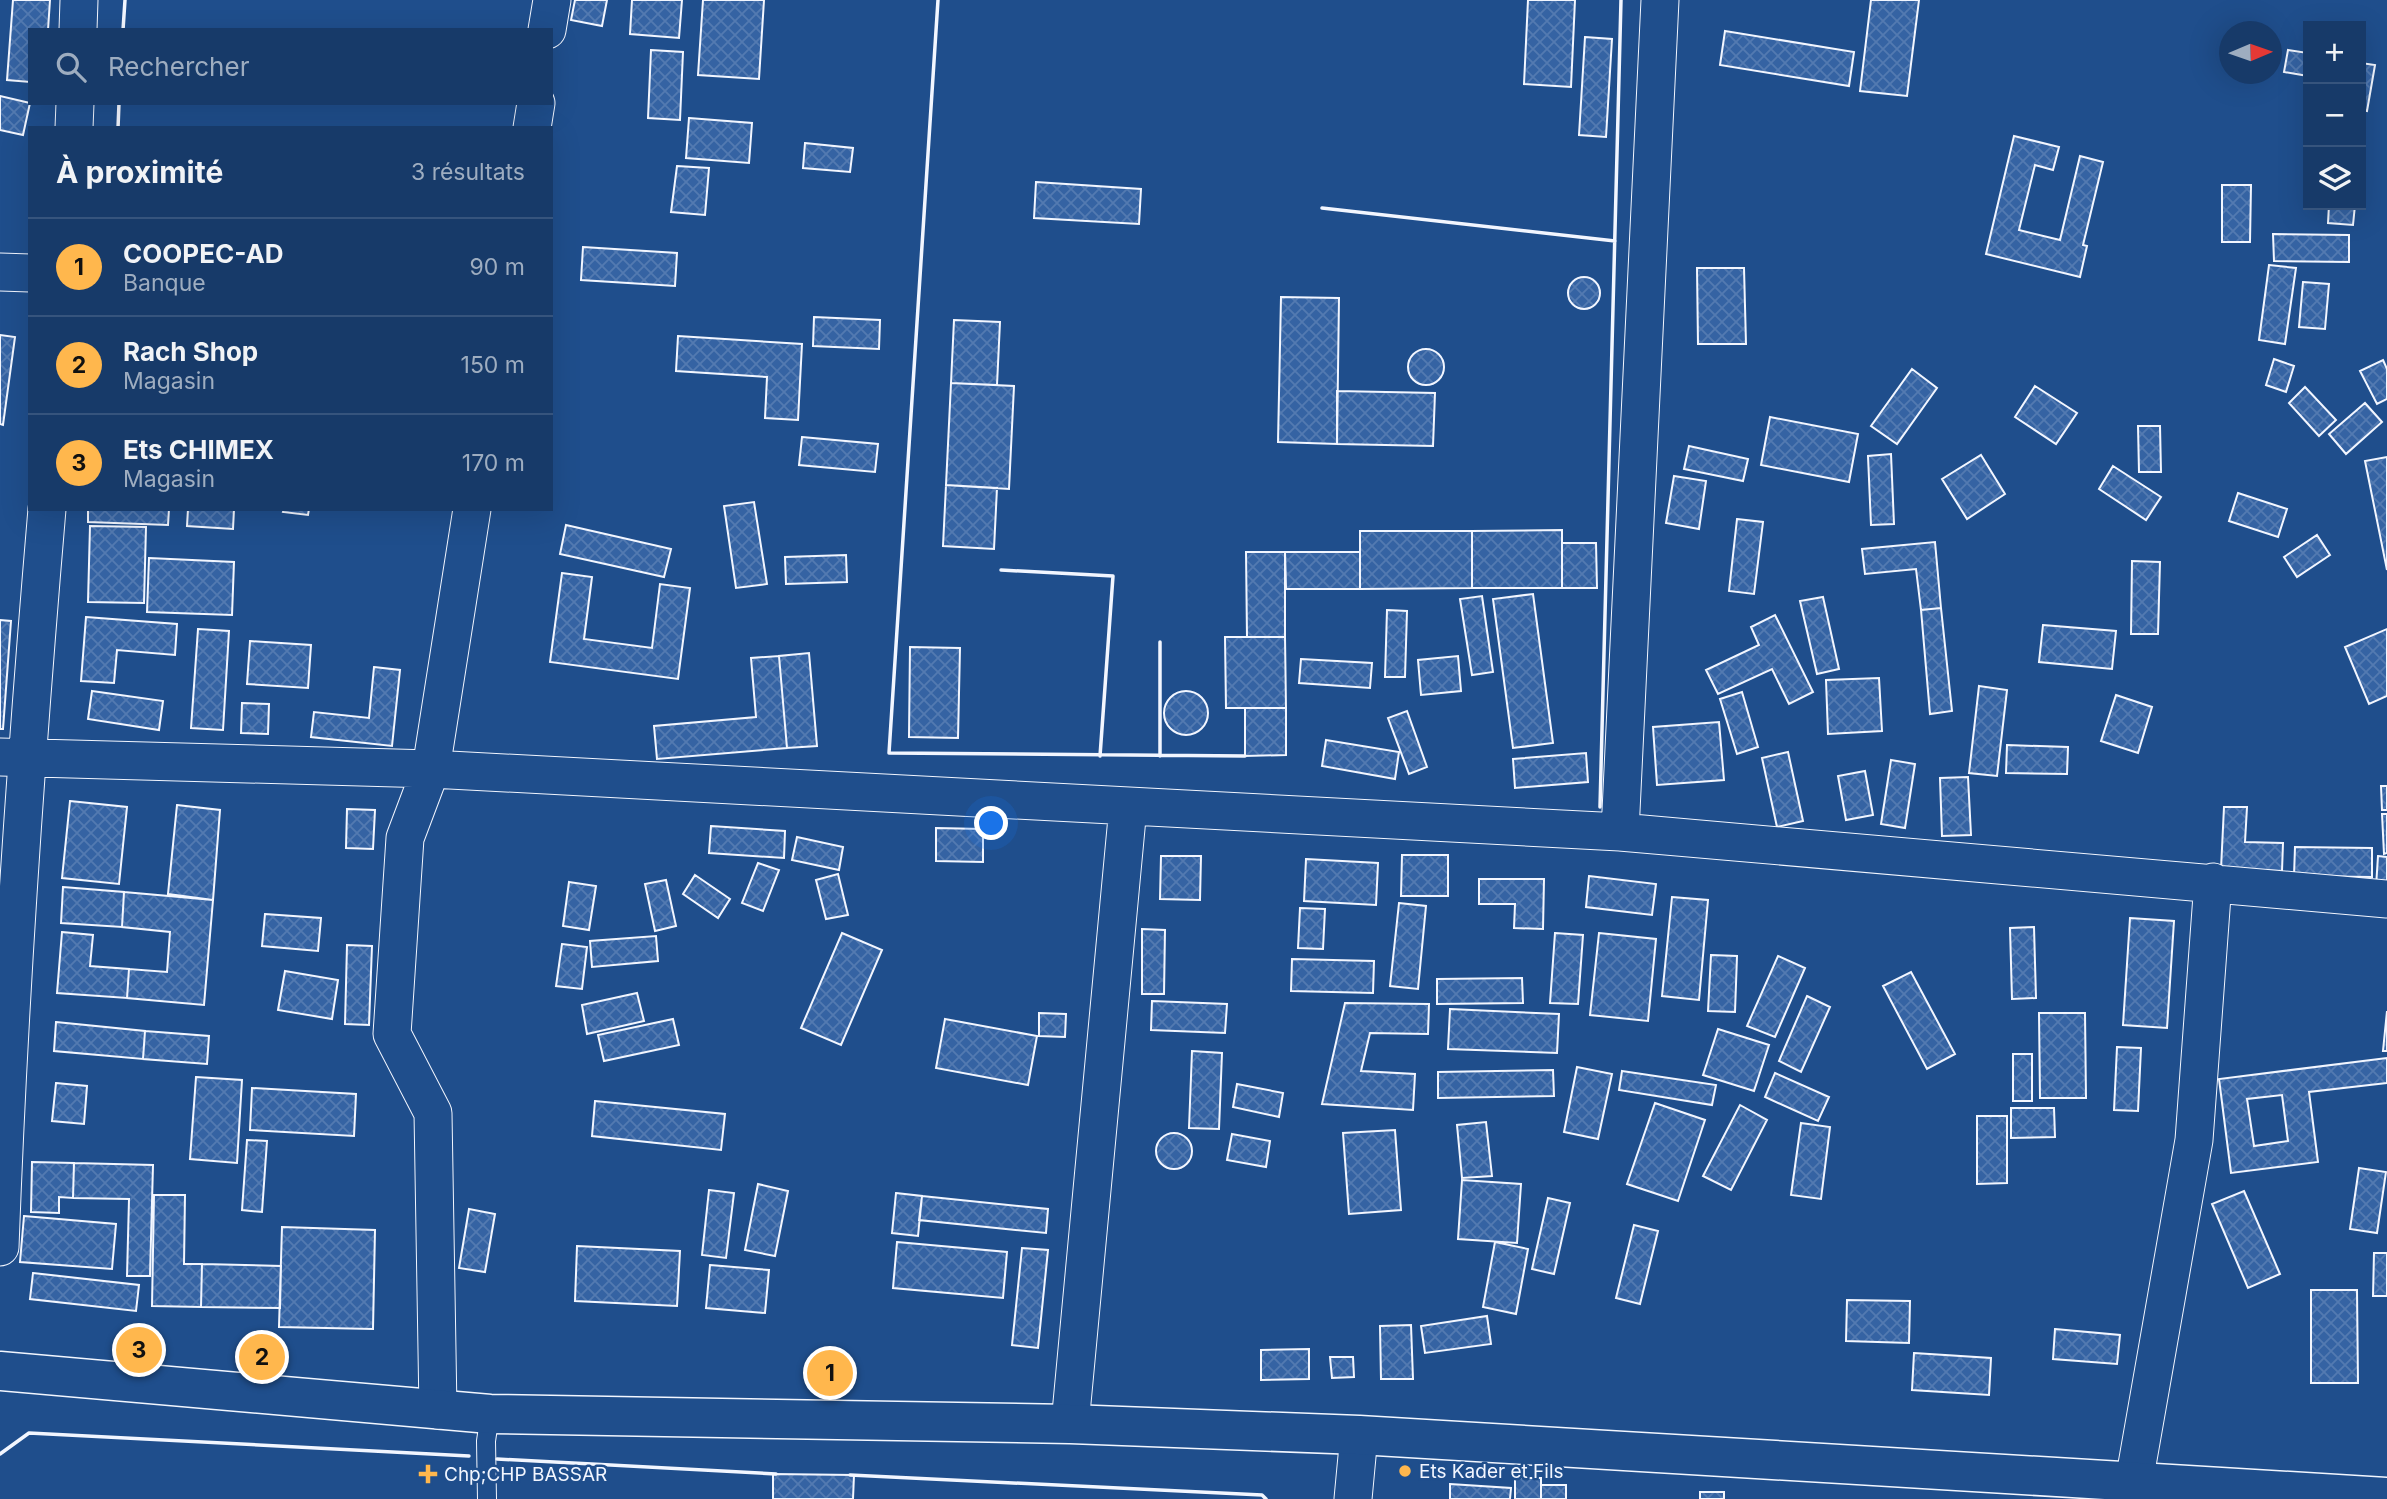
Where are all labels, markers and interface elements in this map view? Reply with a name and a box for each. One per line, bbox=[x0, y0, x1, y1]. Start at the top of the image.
north arrow bbox=[2219, 21, 2282, 84]
map controls bbox=[2303, 21, 2366, 210]
button: + bbox=[2303, 21, 2366, 84]
search box bbox=[28, 28, 553, 105]
icon: search bbox=[52, 48, 90, 86]
text: Rechercher bbox=[108, 51, 249, 82]
button: − bbox=[2303, 84, 2366, 147]
button: layers bbox=[2303, 147, 2366, 210]
text: À proximité bbox=[56, 154, 223, 190]
text: 3 résultats bbox=[411, 158, 525, 186]
text: COOPEC-AD bbox=[123, 238, 284, 269]
text: 1 bbox=[74, 253, 84, 281]
text: 90 m bbox=[470, 253, 525, 281]
text: Banque bbox=[123, 269, 206, 297]
text: Rach Shop bbox=[123, 336, 258, 367]
text: 2 bbox=[72, 351, 86, 379]
text: 150 m bbox=[461, 351, 525, 379]
text: Magasin bbox=[123, 367, 215, 395]
text: Ets CHIMEX bbox=[123, 434, 274, 465]
text: 3 bbox=[72, 449, 86, 477]
text: 170 m bbox=[462, 449, 525, 477]
text: Magasin bbox=[123, 465, 215, 493]
your location bbox=[974, 806, 1008, 840]
pin: 3 bbox=[116, 1324, 162, 1376]
pin: 2 bbox=[239, 1331, 285, 1383]
pin: 1 bbox=[807, 1347, 853, 1399]
place label: Ets Kader et Fils bbox=[1419, 1460, 1564, 1483]
place label: Chp;CHP BASSAR bbox=[444, 1463, 607, 1486]
marker: Ets Kader et Fils bbox=[1397, 1463, 1413, 1479]
marker: Chp;CHP BASSAR bbox=[418, 1464, 438, 1484]

